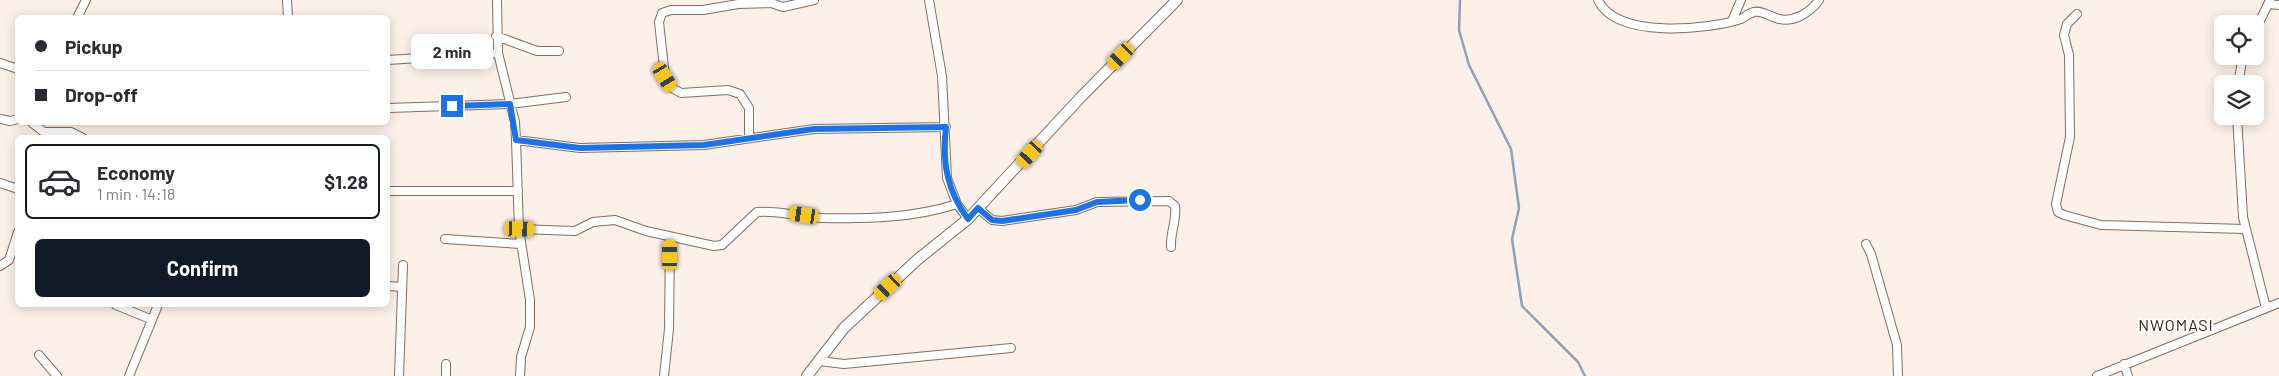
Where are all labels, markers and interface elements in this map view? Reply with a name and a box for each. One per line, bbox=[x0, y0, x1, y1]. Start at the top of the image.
map controls bbox=[2214, 15, 2264, 125]
button: locate bbox=[2214, 15, 2264, 65]
callout: 2 min bbox=[411, 34, 493, 68]
text: Pickup bbox=[65, 35, 123, 58]
car bbox=[1105, 40, 1136, 72]
text: 2 min bbox=[433, 42, 471, 61]
car bbox=[650, 60, 679, 94]
button: layers bbox=[2214, 75, 2264, 125]
text: Drop-off bbox=[65, 83, 138, 106]
route end bbox=[441, 95, 463, 117]
car bbox=[1014, 138, 1045, 170]
icon: car bbox=[37, 159, 82, 204]
text: Economy bbox=[97, 161, 175, 184]
text: $1.28 bbox=[324, 170, 368, 193]
text: 1 min · 14:18 bbox=[97, 184, 175, 203]
route start bbox=[1129, 189, 1151, 211]
car bbox=[788, 205, 819, 225]
car bbox=[504, 221, 535, 237]
button: Confirm bbox=[35, 239, 370, 297]
car bbox=[662, 240, 677, 270]
car bbox=[871, 271, 904, 303]
district label: NWOMASI bbox=[2138, 315, 2214, 334]

